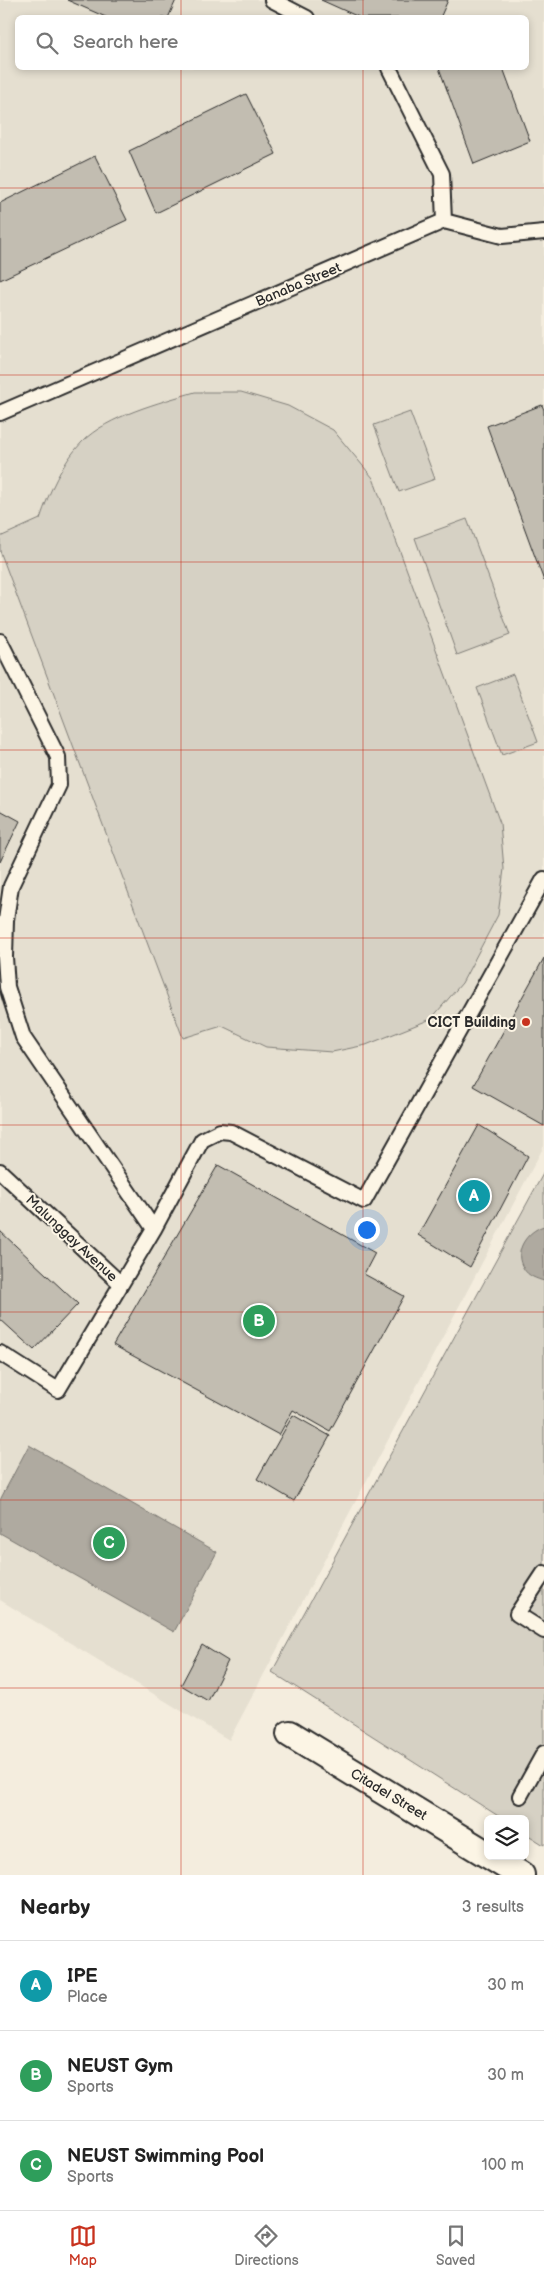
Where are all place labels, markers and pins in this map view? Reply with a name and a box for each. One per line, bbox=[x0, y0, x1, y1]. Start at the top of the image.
place label: CICT Building bbox=[428, 1014, 516, 1031]
marker: CICT Building bbox=[520, 1016, 532, 1028]
pin: A bbox=[458, 1177, 490, 1215]
pin: B bbox=[243, 1302, 275, 1340]
pin: C bbox=[93, 1524, 125, 1562]

